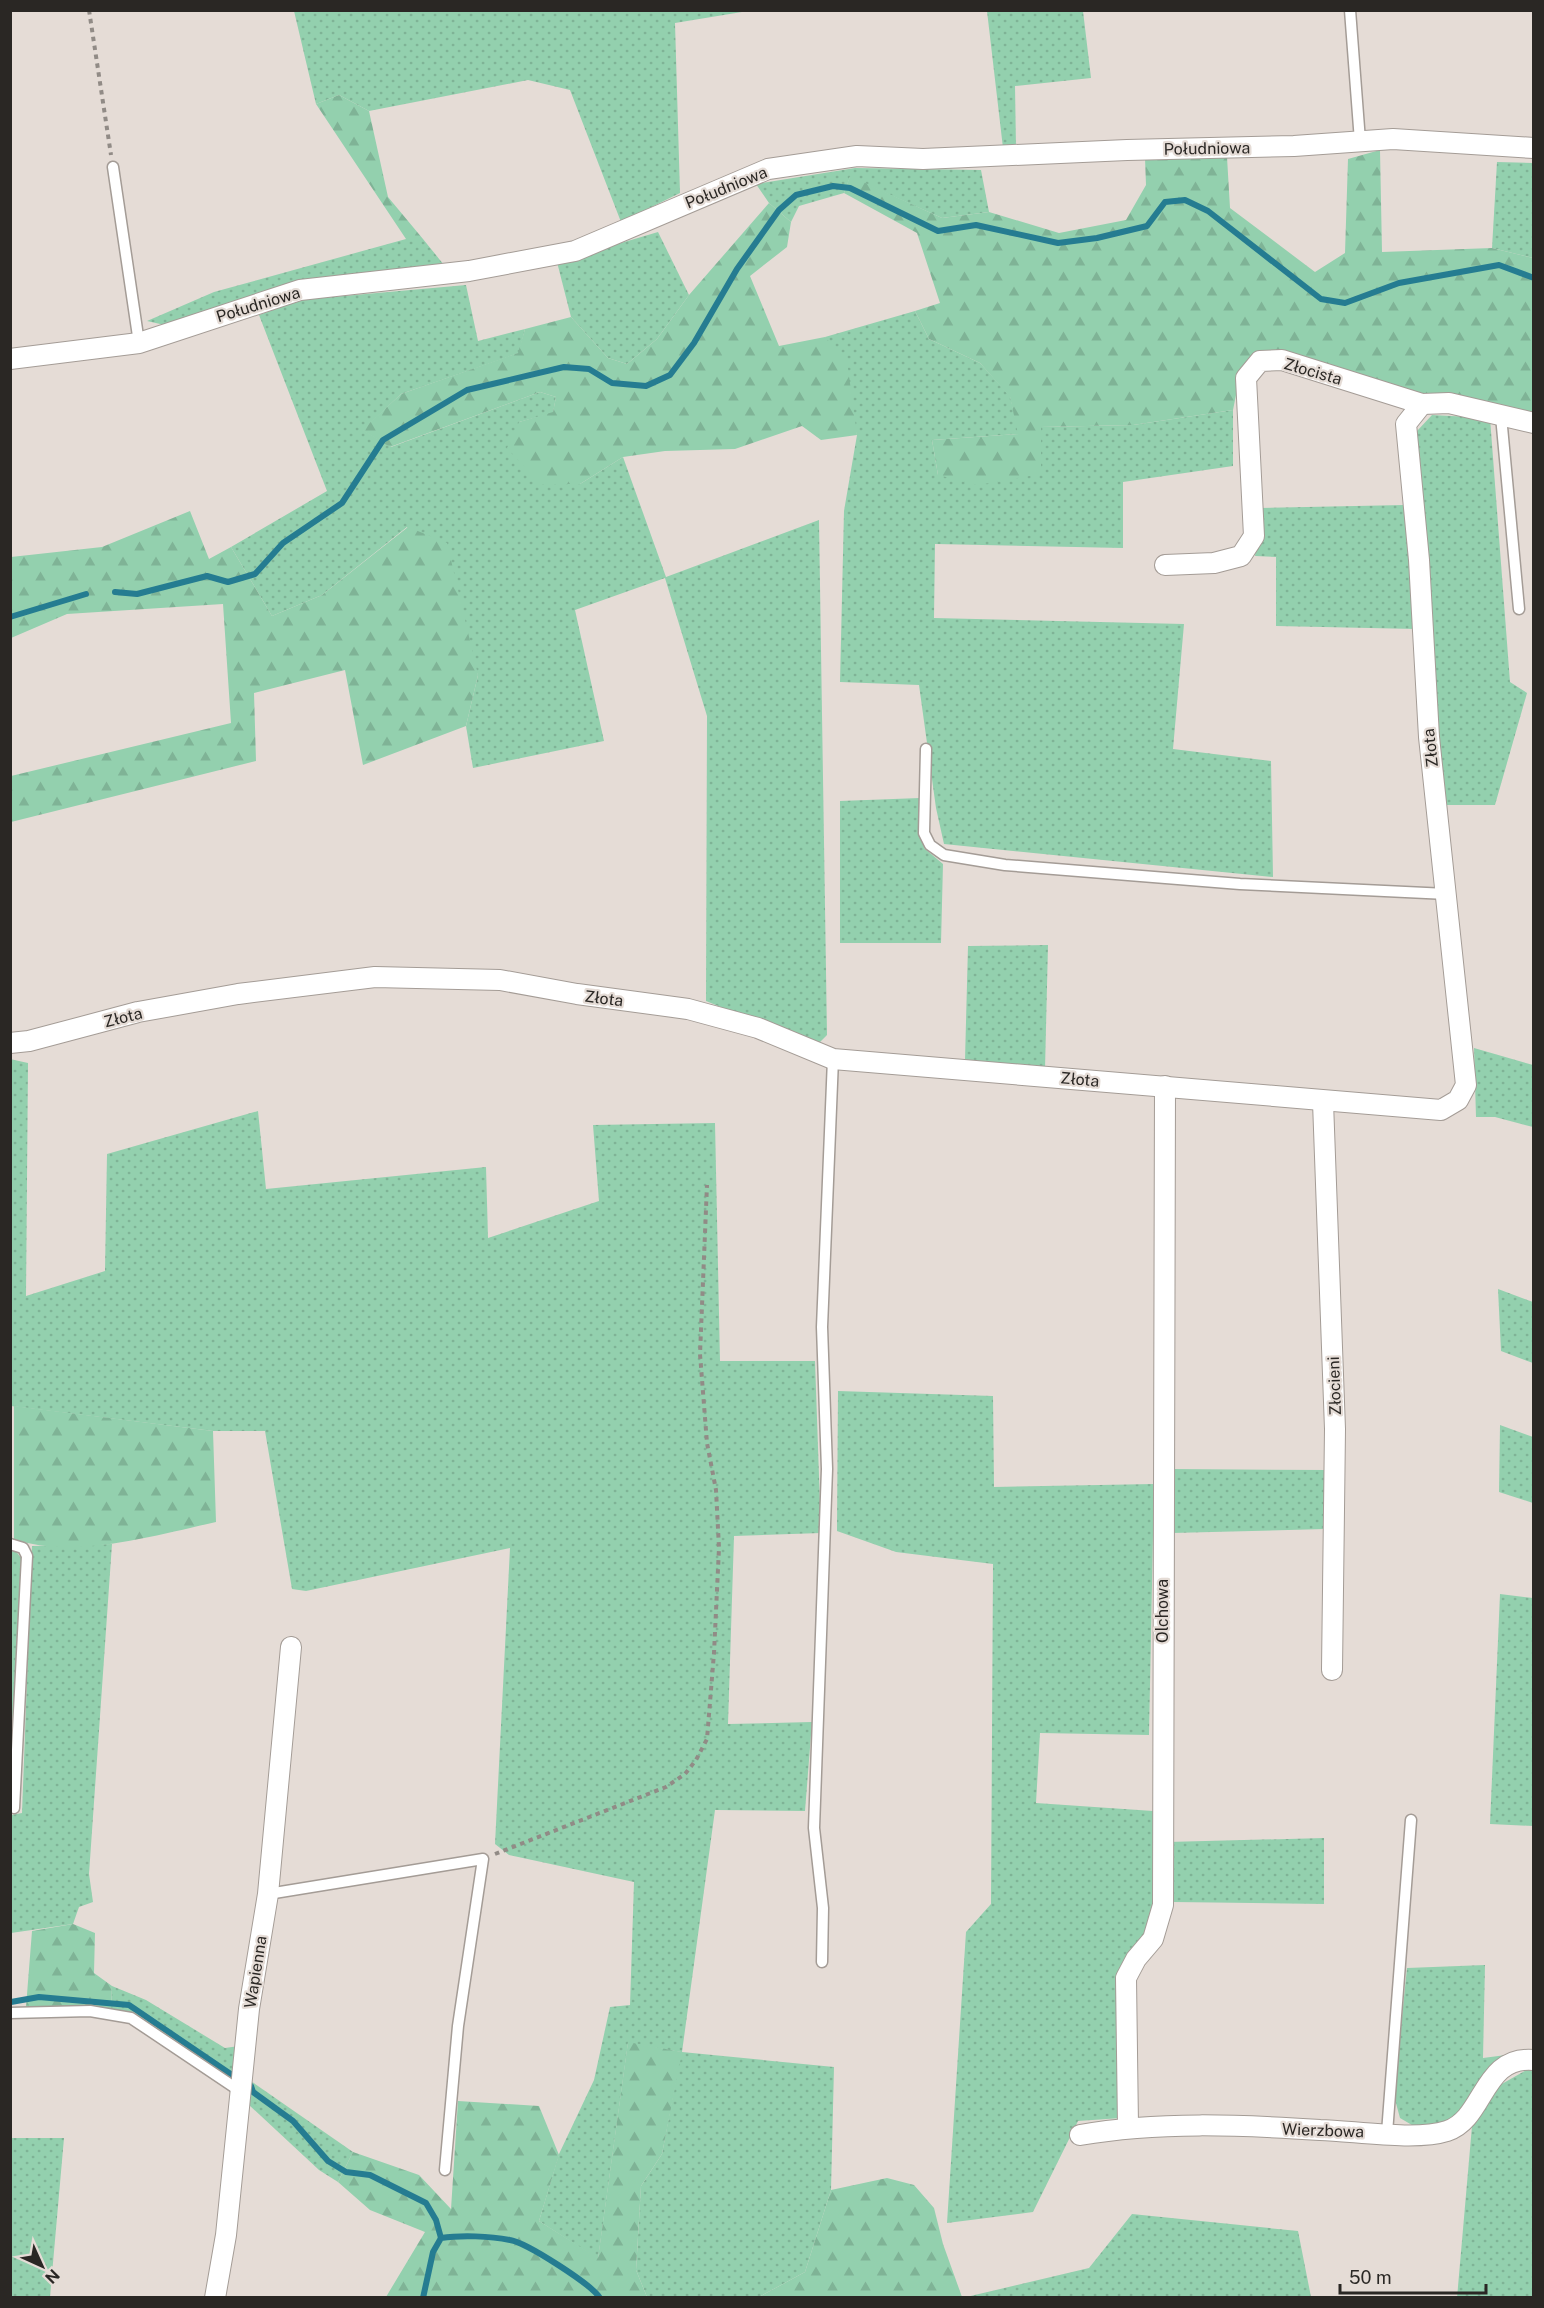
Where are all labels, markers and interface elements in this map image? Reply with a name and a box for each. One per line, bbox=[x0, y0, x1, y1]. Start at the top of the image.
street label: Południowa bbox=[1164, 138, 1251, 159]
street label: Południowa bbox=[682, 162, 770, 213]
street label: Południowa bbox=[214, 283, 302, 326]
street label: Złocista bbox=[1282, 354, 1344, 389]
street label: Złota bbox=[1419, 728, 1442, 768]
street label: Złota bbox=[583, 987, 624, 1010]
street label: Złota bbox=[102, 1004, 144, 1031]
street label: Złota bbox=[1060, 1068, 1100, 1091]
street label: Złocieni bbox=[1324, 1356, 1345, 1416]
street label: Olchowa bbox=[1153, 1579, 1172, 1643]
street label: Wapienna bbox=[240, 1934, 271, 2010]
street label: Wierzbowa bbox=[1282, 2120, 1364, 2141]
north arrow bbox=[12, 2236, 72, 2296]
scale bar bbox=[1340, 2257, 1486, 2295]
text: N bbox=[41, 2265, 63, 2287]
text: 50 m bbox=[1349, 2267, 1392, 2288]

